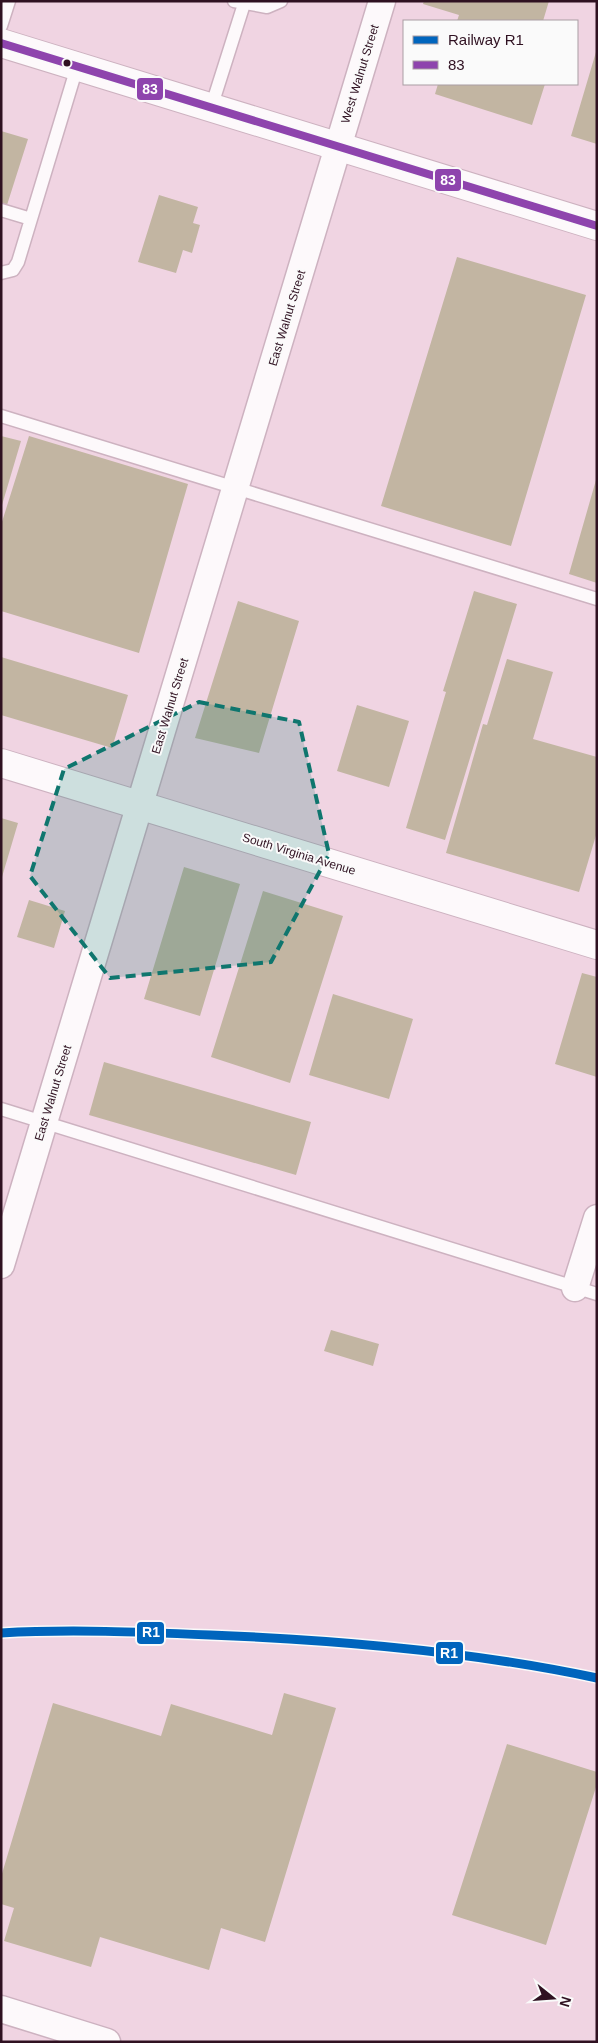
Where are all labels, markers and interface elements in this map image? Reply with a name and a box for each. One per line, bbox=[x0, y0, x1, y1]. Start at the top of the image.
legend bbox=[403, 20, 578, 85]
street label: West Walnut Street bbox=[338, 22, 382, 125]
text: Railway R1 bbox=[448, 31, 524, 48]
text: 83 bbox=[448, 56, 465, 73]
unlabelled marker bbox=[62, 58, 72, 68]
line badge: 83 bbox=[136, 77, 164, 101]
text: 83 bbox=[142, 81, 158, 97]
line badge: 83 bbox=[434, 168, 462, 192]
text: 83 bbox=[440, 172, 456, 188]
street label: East Walnut Street bbox=[266, 268, 308, 368]
street label: East Walnut Street bbox=[149, 656, 191, 756]
street label: South Virginia Avenue bbox=[241, 830, 358, 878]
street label: East Walnut Street bbox=[32, 1043, 74, 1143]
line badge: R1 bbox=[136, 1621, 165, 1645]
text: R1 bbox=[142, 1624, 160, 1640]
line badge: R1 bbox=[435, 1641, 464, 1665]
text: R1 bbox=[440, 1645, 458, 1661]
north arrow bbox=[528, 1973, 578, 2023]
text: N bbox=[556, 1995, 575, 2009]

